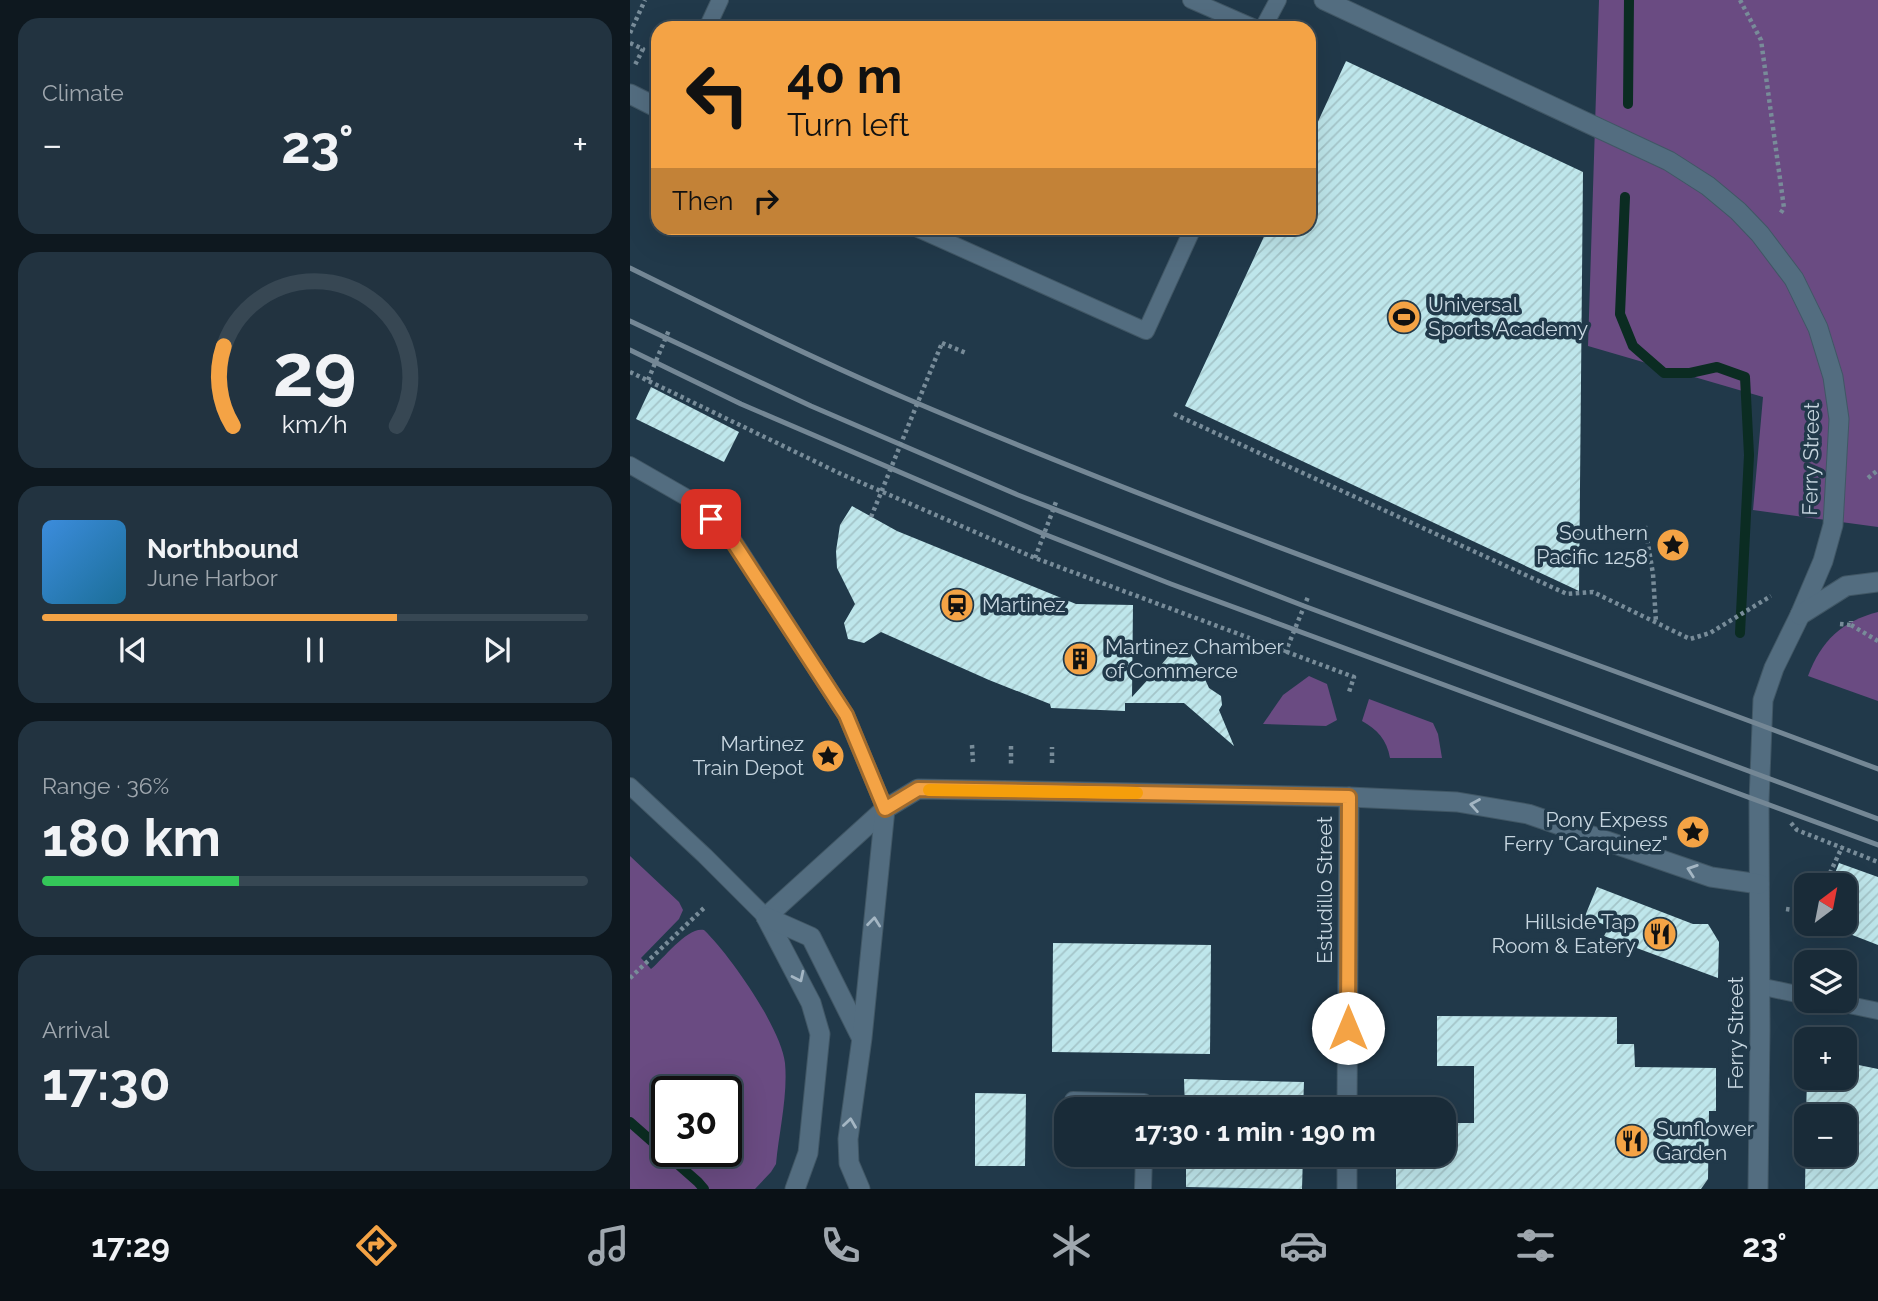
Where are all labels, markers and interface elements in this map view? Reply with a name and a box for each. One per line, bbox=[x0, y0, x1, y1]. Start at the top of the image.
text: 40 m bbox=[787, 47, 902, 104]
icon: left bbox=[672, 49, 763, 140]
text: Climate bbox=[42, 79, 124, 106]
text: Turn left bbox=[787, 106, 909, 143]
text: 23° bbox=[281, 114, 354, 175]
text: − bbox=[42, 122, 62, 167]
text: + bbox=[572, 122, 588, 167]
icon: right bbox=[747, 182, 785, 220]
text: Then bbox=[672, 186, 733, 216]
place label: Universal Sports Academy bbox=[1428, 292, 1588, 341]
sports icon: Universal Sports Academy bbox=[1385, 298, 1423, 336]
text: 29 bbox=[273, 329, 357, 414]
street label: Ferry Street bbox=[1797, 402, 1824, 516]
text: km/h bbox=[282, 409, 348, 439]
pin bbox=[681, 489, 741, 549]
icon: arrive bbox=[692, 500, 730, 538]
place label: Southern Pacific 1258 bbox=[1536, 520, 1648, 569]
place icon: Southern Pacific 1258 bbox=[1654, 526, 1692, 564]
text: Northbound bbox=[147, 534, 299, 564]
text: June Harbor bbox=[147, 564, 278, 591]
station icon: Martinez bbox=[938, 586, 976, 624]
place label: Martinez bbox=[982, 592, 1066, 617]
icon: previous bbox=[114, 631, 152, 669]
icon: pause bbox=[296, 631, 334, 669]
icon: next bbox=[478, 631, 516, 669]
place label: Martinez Chamber of Commerce bbox=[1105, 634, 1285, 683]
building icon: Martinez Chamber of Commerce bbox=[1061, 640, 1099, 678]
place label: Martinez Train Depot bbox=[692, 731, 804, 780]
place icon: Martinez Train Depot bbox=[809, 737, 847, 775]
text: Range · 36% bbox=[42, 772, 169, 799]
one-way arrow bbox=[1469, 798, 1481, 813]
text: 180 km bbox=[42, 807, 221, 868]
place label: Pony Expess Ferry "Carquinez" bbox=[1504, 807, 1668, 856]
place icon: Pony Expess Ferry "Carquinez" bbox=[1674, 813, 1712, 851]
street label: Estudillo Street bbox=[1312, 816, 1337, 964]
one-way arrow bbox=[1687, 864, 1699, 878]
north arrow bbox=[1794, 873, 1857, 936]
map controls bbox=[1794, 873, 1857, 1167]
place label: Hillside Tap Room & Eatery bbox=[1492, 909, 1636, 958]
restaurant icon: Hillside Tap Room & Eatery bbox=[1641, 915, 1679, 953]
one-way arrow bbox=[866, 916, 881, 928]
button: layers bbox=[1794, 950, 1857, 1013]
one-way arrow bbox=[791, 970, 805, 982]
street label: Ferry Street bbox=[1723, 976, 1748, 1090]
position arrow bbox=[1311, 991, 1385, 1065]
text: Arrival bbox=[42, 1016, 109, 1043]
button: + bbox=[1794, 1027, 1857, 1090]
text: 17:30 bbox=[42, 1051, 171, 1112]
speed limit sign: 30 bbox=[651, 1076, 742, 1167]
button: − bbox=[1794, 1104, 1857, 1167]
place label: Sunflower Garden bbox=[1656, 1116, 1755, 1165]
one-way arrow bbox=[843, 1117, 858, 1129]
text: 17:30 · 1 min · 190 m bbox=[1134, 1117, 1376, 1147]
restaurant icon: Sunflower Garden bbox=[1613, 1122, 1651, 1160]
icon: directions bbox=[352, 1221, 401, 1270]
icon: music bbox=[584, 1221, 633, 1270]
icon: phone bbox=[816, 1221, 865, 1270]
icon: climate bbox=[1047, 1221, 1096, 1270]
icon: car bbox=[1279, 1221, 1328, 1270]
icon: filters bbox=[1511, 1221, 1560, 1270]
text: 17:29 bbox=[91, 1227, 170, 1264]
text: 23° bbox=[1742, 1227, 1787, 1264]

